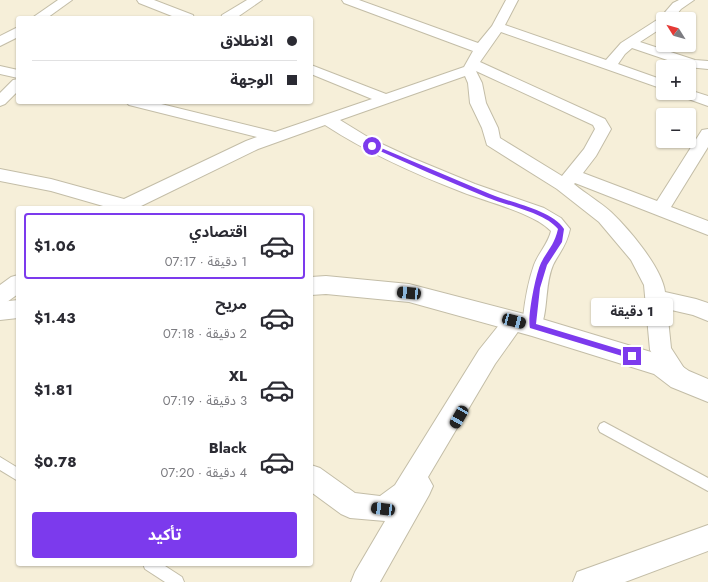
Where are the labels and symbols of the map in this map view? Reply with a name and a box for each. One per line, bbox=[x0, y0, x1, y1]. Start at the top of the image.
north arrow bbox=[656, 12, 696, 52]
route start bbox=[363, 137, 381, 155]
car bbox=[397, 286, 421, 300]
callout: 1 دقيقة bbox=[591, 298, 673, 326]
car bbox=[501, 312, 527, 330]
route end bbox=[623, 347, 641, 365]
car bbox=[448, 404, 470, 430]
car bbox=[370, 502, 396, 516]

